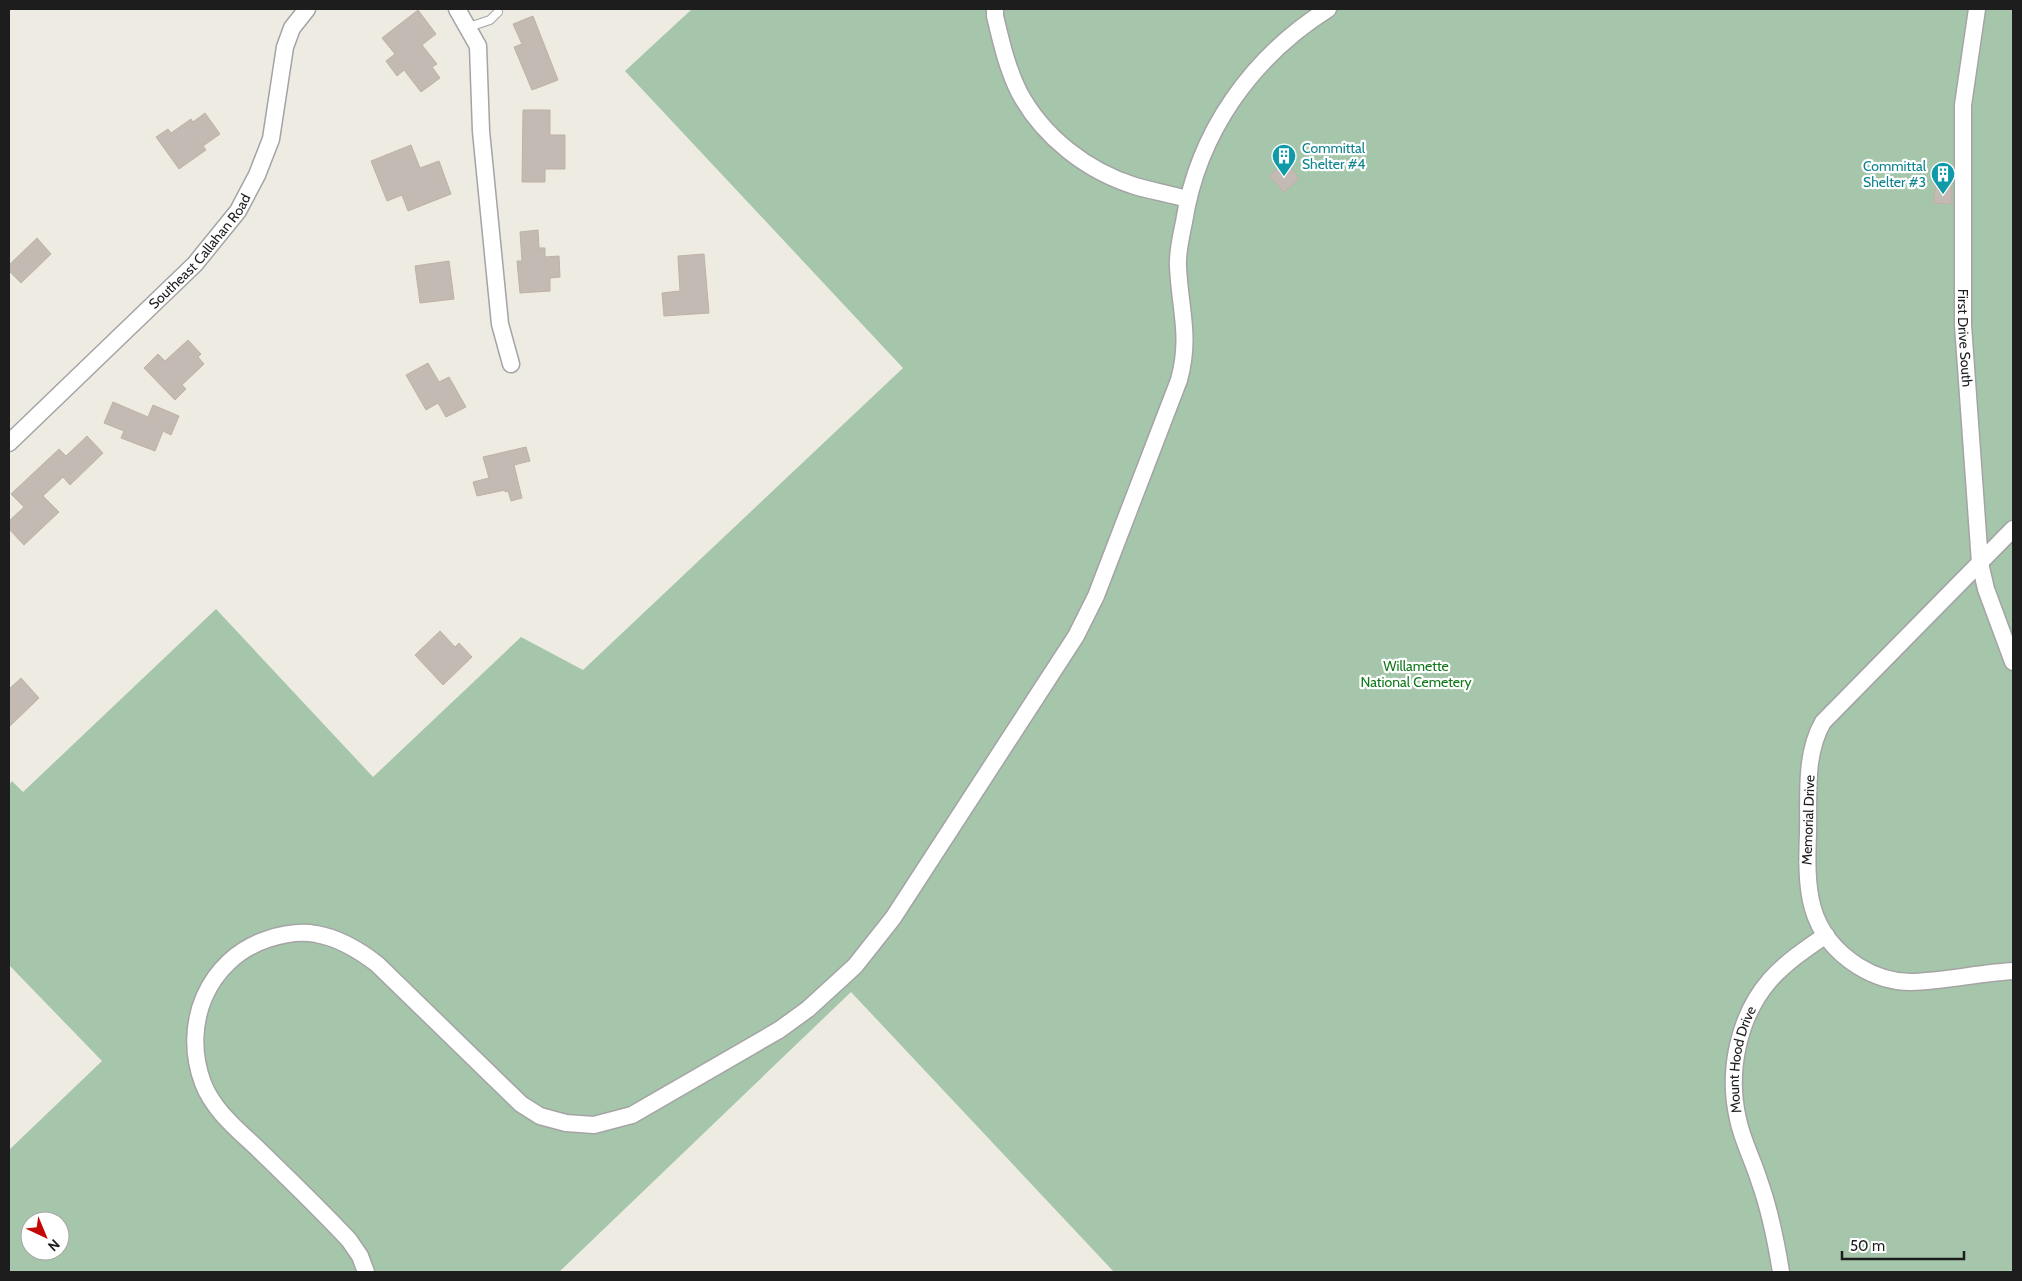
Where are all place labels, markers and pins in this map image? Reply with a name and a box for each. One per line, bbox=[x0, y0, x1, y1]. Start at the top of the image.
place label: Committal Shelter #4 bbox=[1302, 139, 1366, 173]
building icon: Committal Shelter #4 bbox=[1271, 143, 1297, 177]
place label: Committal Shelter #3 bbox=[1863, 157, 1927, 191]
building icon: Committal Shelter #3 bbox=[1930, 161, 1956, 195]

